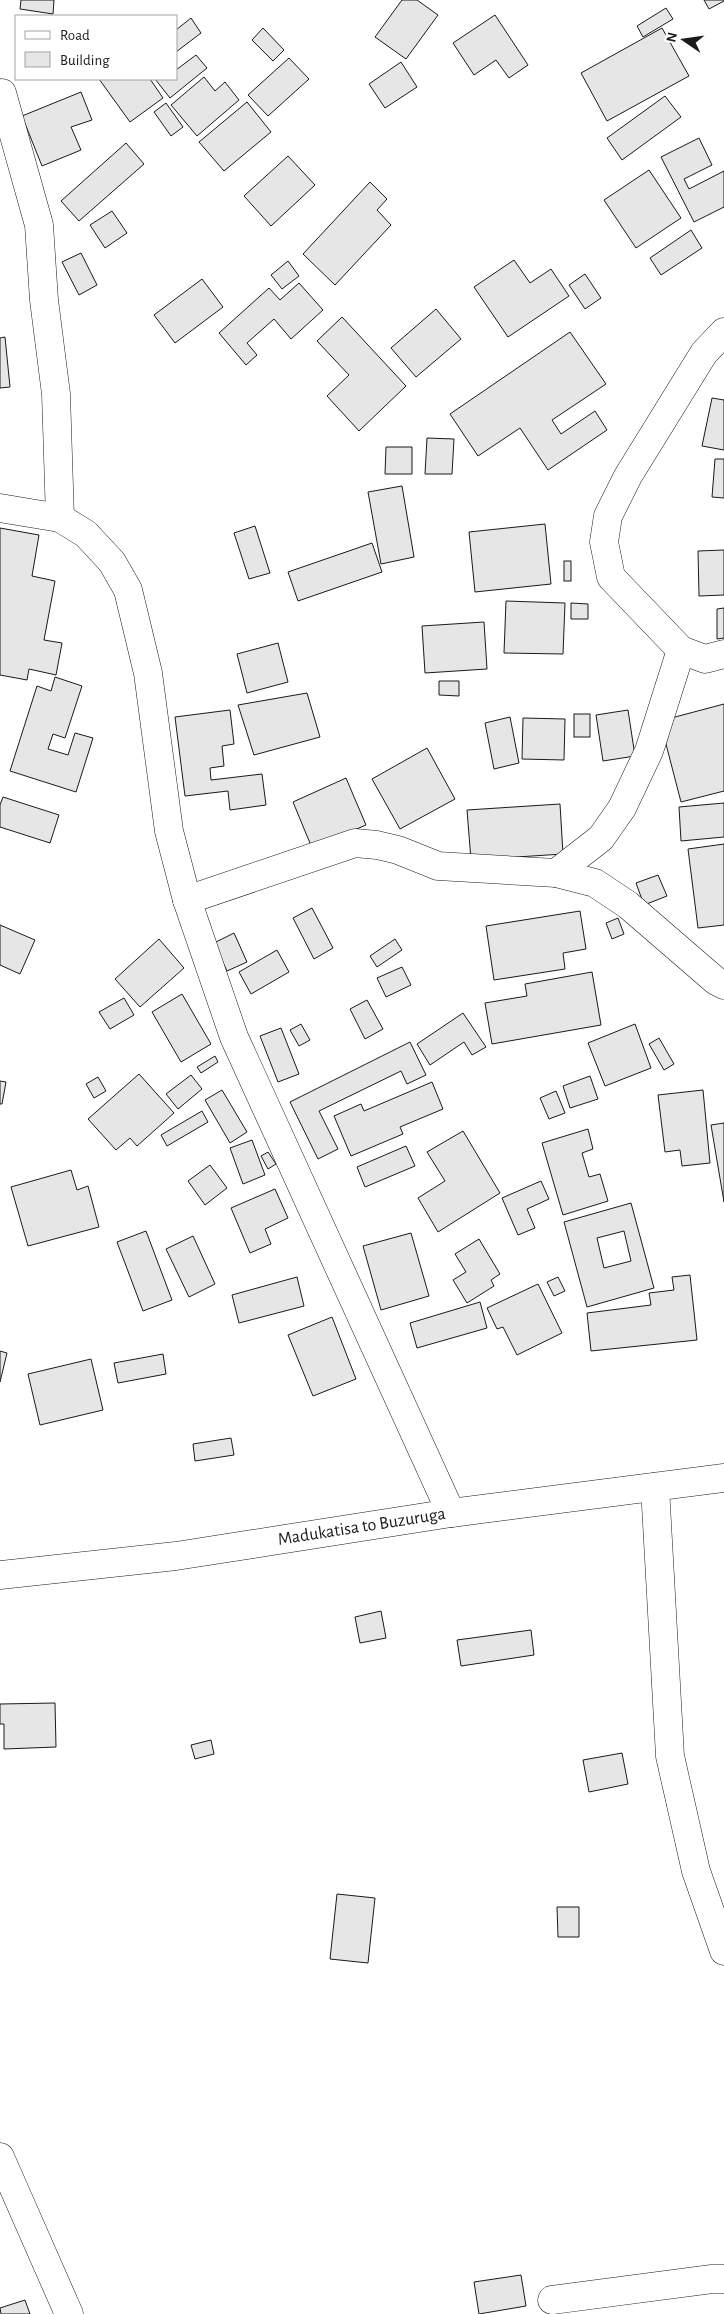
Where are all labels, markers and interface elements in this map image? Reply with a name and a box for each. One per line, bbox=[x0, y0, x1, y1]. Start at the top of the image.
legend bbox=[15, 15, 178, 80]
north arrow bbox=[659, 15, 709, 65]
text: Road bbox=[60, 28, 90, 43]
text: N bbox=[664, 31, 680, 44]
text: Building bbox=[60, 53, 110, 68]
street label: Madukatisa to Buzuruga bbox=[277, 1505, 447, 1549]

